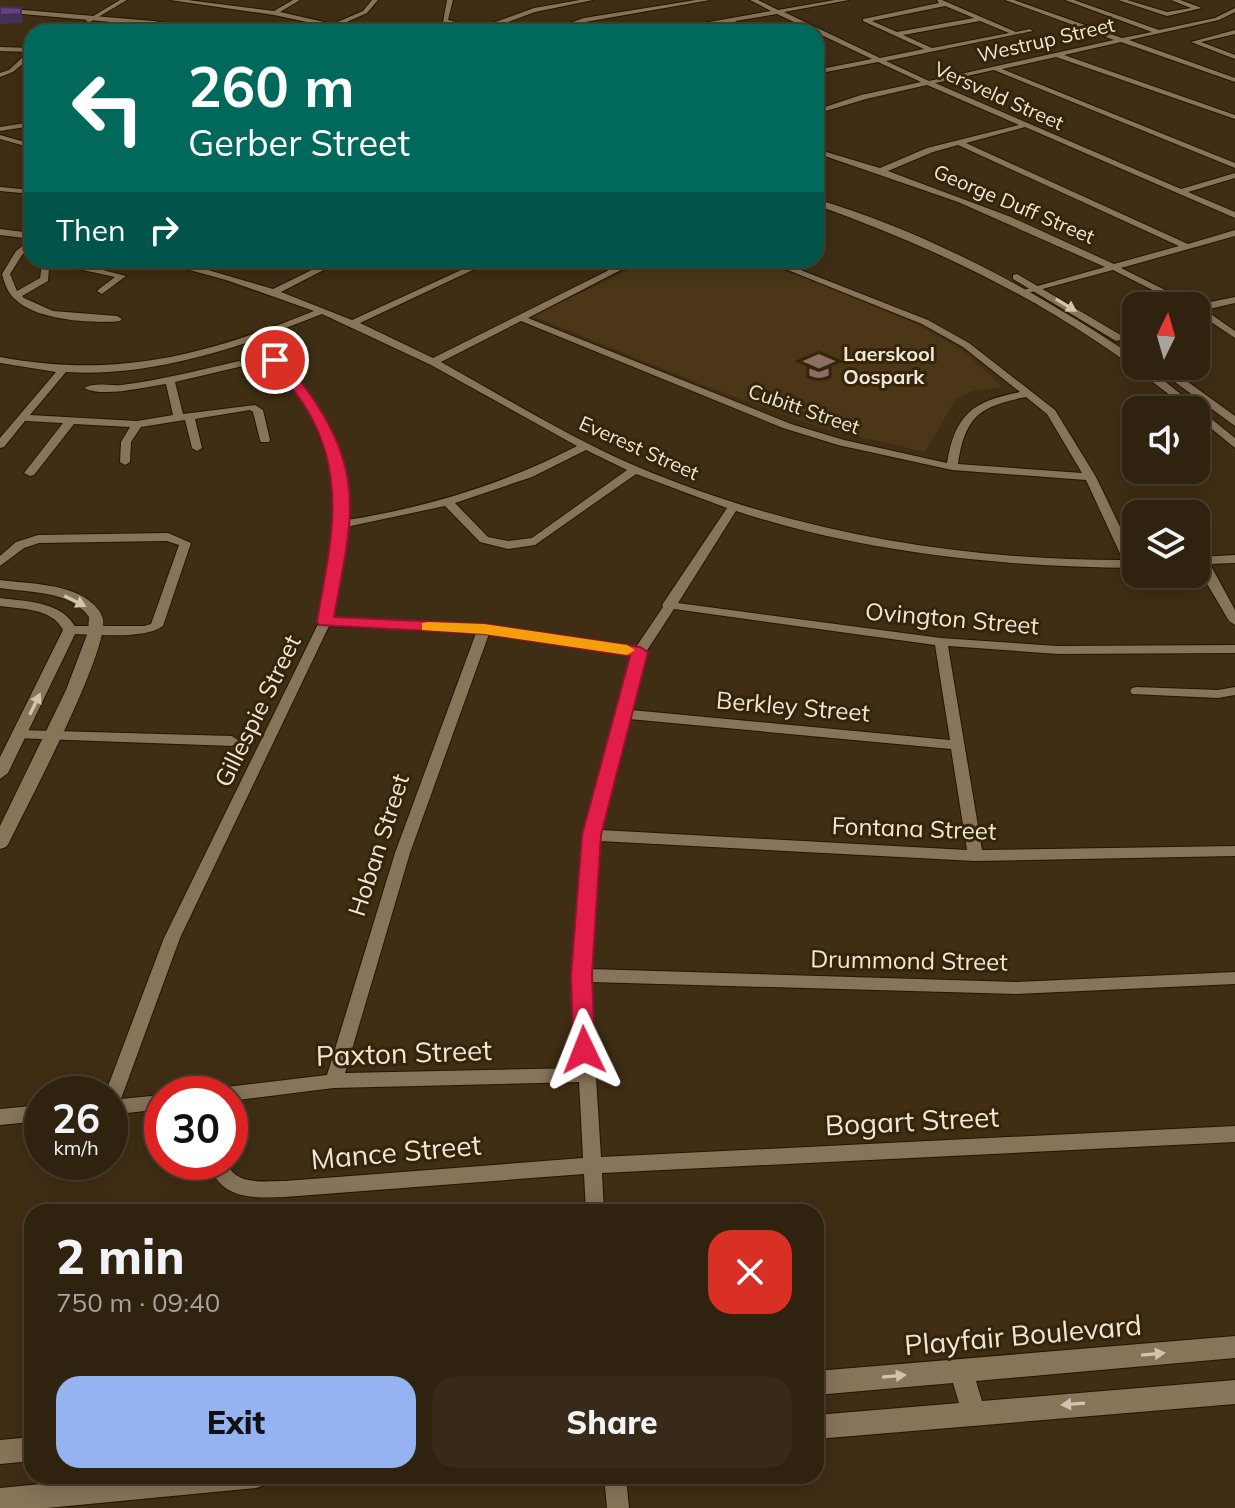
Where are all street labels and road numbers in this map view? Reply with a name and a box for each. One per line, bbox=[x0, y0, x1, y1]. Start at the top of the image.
street label: Westrup Street bbox=[975, 12, 1117, 67]
street label: Versveld Street bbox=[931, 56, 1068, 135]
street label: George Duff Street bbox=[930, 158, 1098, 249]
street label: Cubitt Street bbox=[745, 378, 863, 439]
street label: Everest Street bbox=[576, 410, 703, 485]
street label: Ovington Street bbox=[864, 595, 1040, 641]
street label: Gillespie Street bbox=[207, 630, 307, 791]
street label: Berkley Street bbox=[715, 684, 871, 728]
street label: Hoban Street bbox=[341, 770, 415, 920]
street label: Fontana Street bbox=[831, 810, 997, 846]
street label: Drummond Street bbox=[810, 943, 1008, 977]
street label: Paxton Street bbox=[315, 1032, 493, 1073]
street label: Bogart Street bbox=[824, 1098, 1000, 1143]
street label: Mance Street bbox=[309, 1127, 483, 1176]
street label: Playfair Boulevard bbox=[903, 1307, 1143, 1362]

